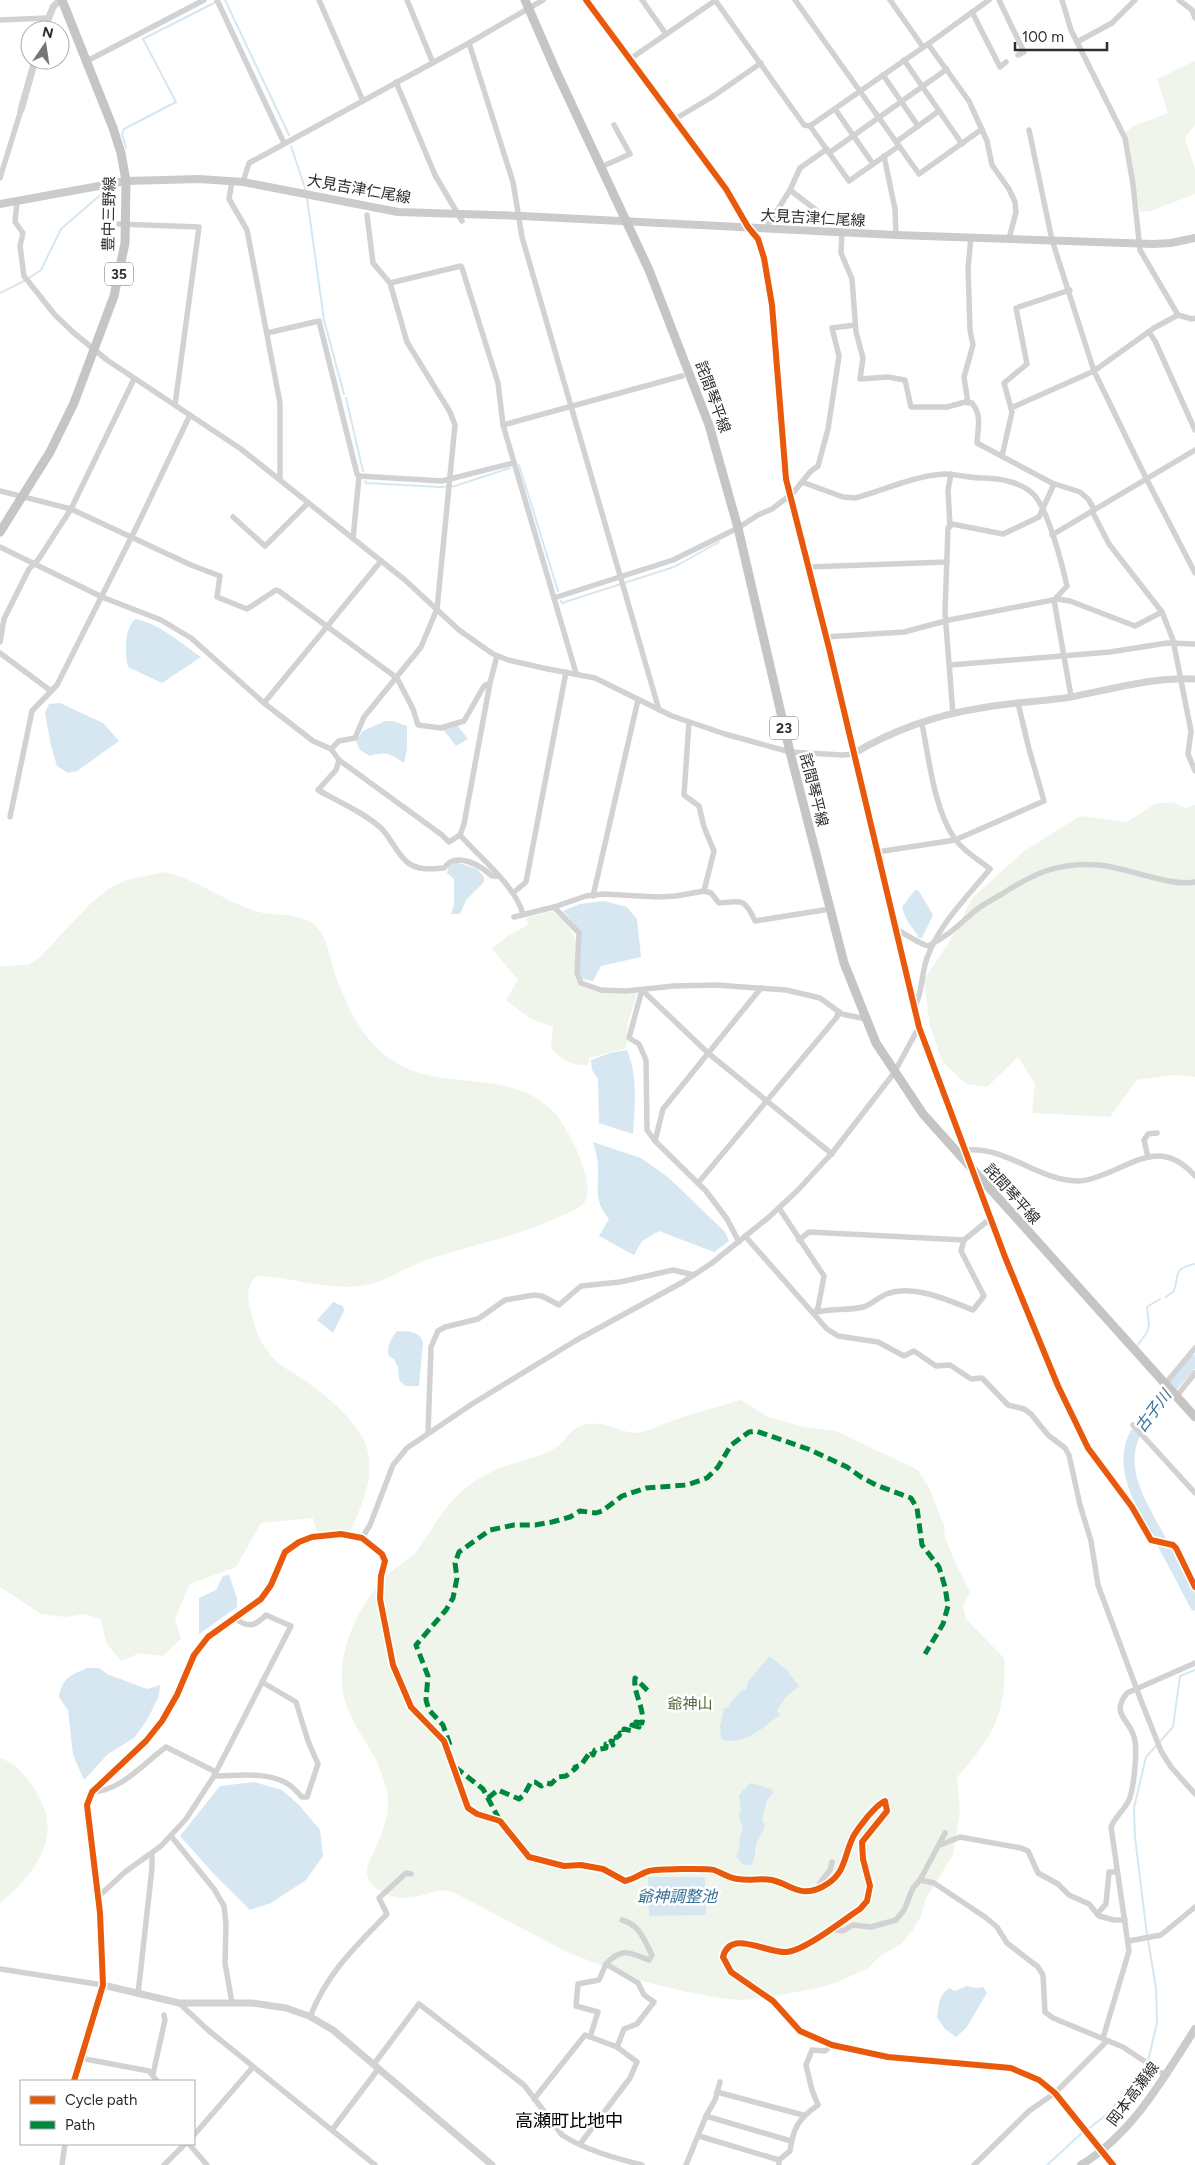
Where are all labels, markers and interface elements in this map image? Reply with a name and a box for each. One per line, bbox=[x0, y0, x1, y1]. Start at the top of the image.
north arrow bbox=[20, 20, 70, 70]
scale bar bbox=[1015, 20, 1108, 52]
text: N bbox=[41, 23, 55, 42]
text: 100 m bbox=[1022, 28, 1064, 46]
street label: 大見吉津仁尾線 bbox=[306, 171, 412, 207]
street label: 豊中三野線 bbox=[99, 176, 119, 252]
street label: 大見吉津仁尾線 bbox=[760, 206, 866, 230]
road number: 35 bbox=[105, 262, 133, 286]
street label: 詫間琴平線 bbox=[692, 359, 734, 435]
road number: 23 bbox=[770, 716, 798, 740]
street label: 詫間琴平線 bbox=[796, 751, 832, 829]
street label: 詫間琴平線 bbox=[980, 1160, 1044, 1228]
water label: 古子川 bbox=[1131, 1385, 1176, 1436]
park label: 爺神山 bbox=[667, 1695, 713, 1713]
water label: 爺神調整池 bbox=[637, 1887, 719, 1906]
street label: 岡本高瀬線 bbox=[1103, 2059, 1163, 2129]
legend bbox=[20, 2080, 195, 2145]
text: Cycle path bbox=[65, 2091, 137, 2109]
district label: 高瀬町比地中 bbox=[515, 2110, 623, 2132]
text: Path bbox=[65, 2116, 95, 2134]

